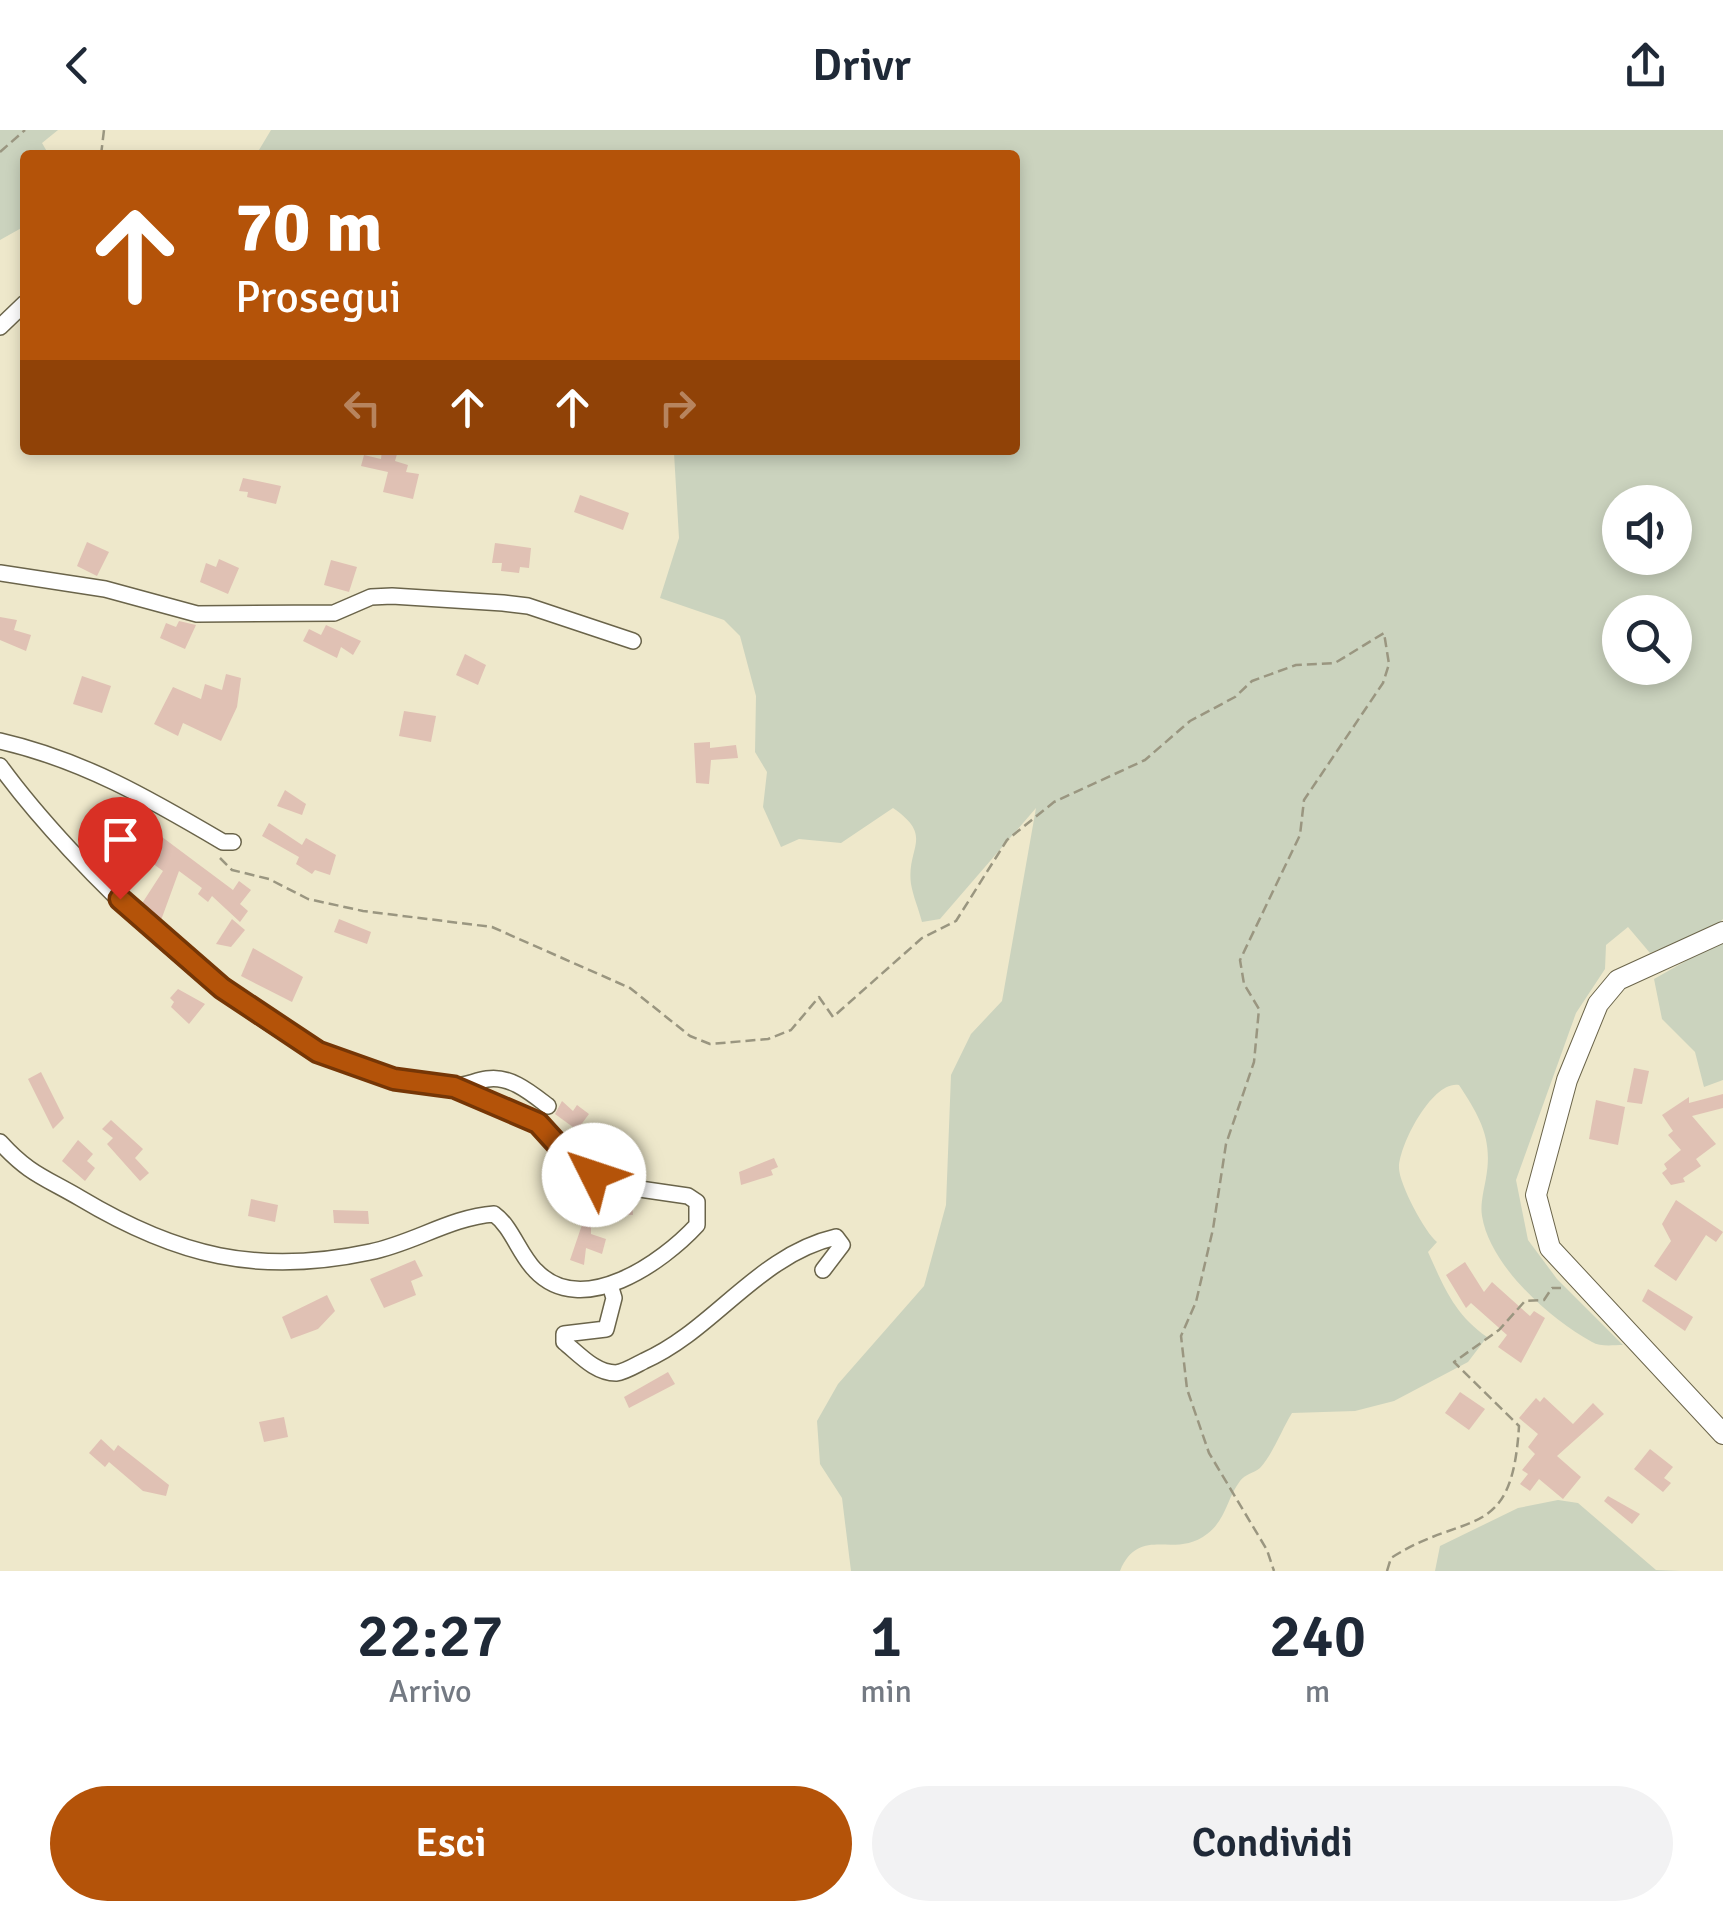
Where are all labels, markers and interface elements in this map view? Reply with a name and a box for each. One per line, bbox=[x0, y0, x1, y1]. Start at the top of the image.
icon: back bbox=[50, 38, 105, 93]
text: Drivr bbox=[812, 38, 911, 93]
icon: share bbox=[1618, 38, 1673, 93]
text: 70 m bbox=[235, 184, 383, 270]
icon: ahead bbox=[70, 190, 200, 320]
text: Prosegui bbox=[235, 270, 402, 325]
icon: left bbox=[335, 380, 390, 435]
icon: ahead bbox=[440, 380, 495, 435]
icon: ahead bbox=[545, 380, 600, 435]
icon: right bbox=[650, 380, 705, 435]
map controls bbox=[1602, 485, 1692, 685]
button: sound bbox=[1602, 485, 1692, 575]
button: search bbox=[1602, 595, 1692, 685]
pin bbox=[78, 797, 163, 900]
icon: arrive bbox=[93, 812, 148, 867]
position arrow bbox=[542, 1123, 646, 1227]
text: 22:27 bbox=[357, 1600, 503, 1674]
text: 1 bbox=[870, 1600, 902, 1674]
text: 240 bbox=[1269, 1600, 1366, 1674]
text: Arrivo bbox=[389, 1672, 472, 1711]
text: min bbox=[860, 1672, 912, 1711]
text: m bbox=[1305, 1672, 1330, 1711]
button: Esci bbox=[50, 1786, 852, 1901]
button: Condividi bbox=[872, 1786, 1673, 1901]

